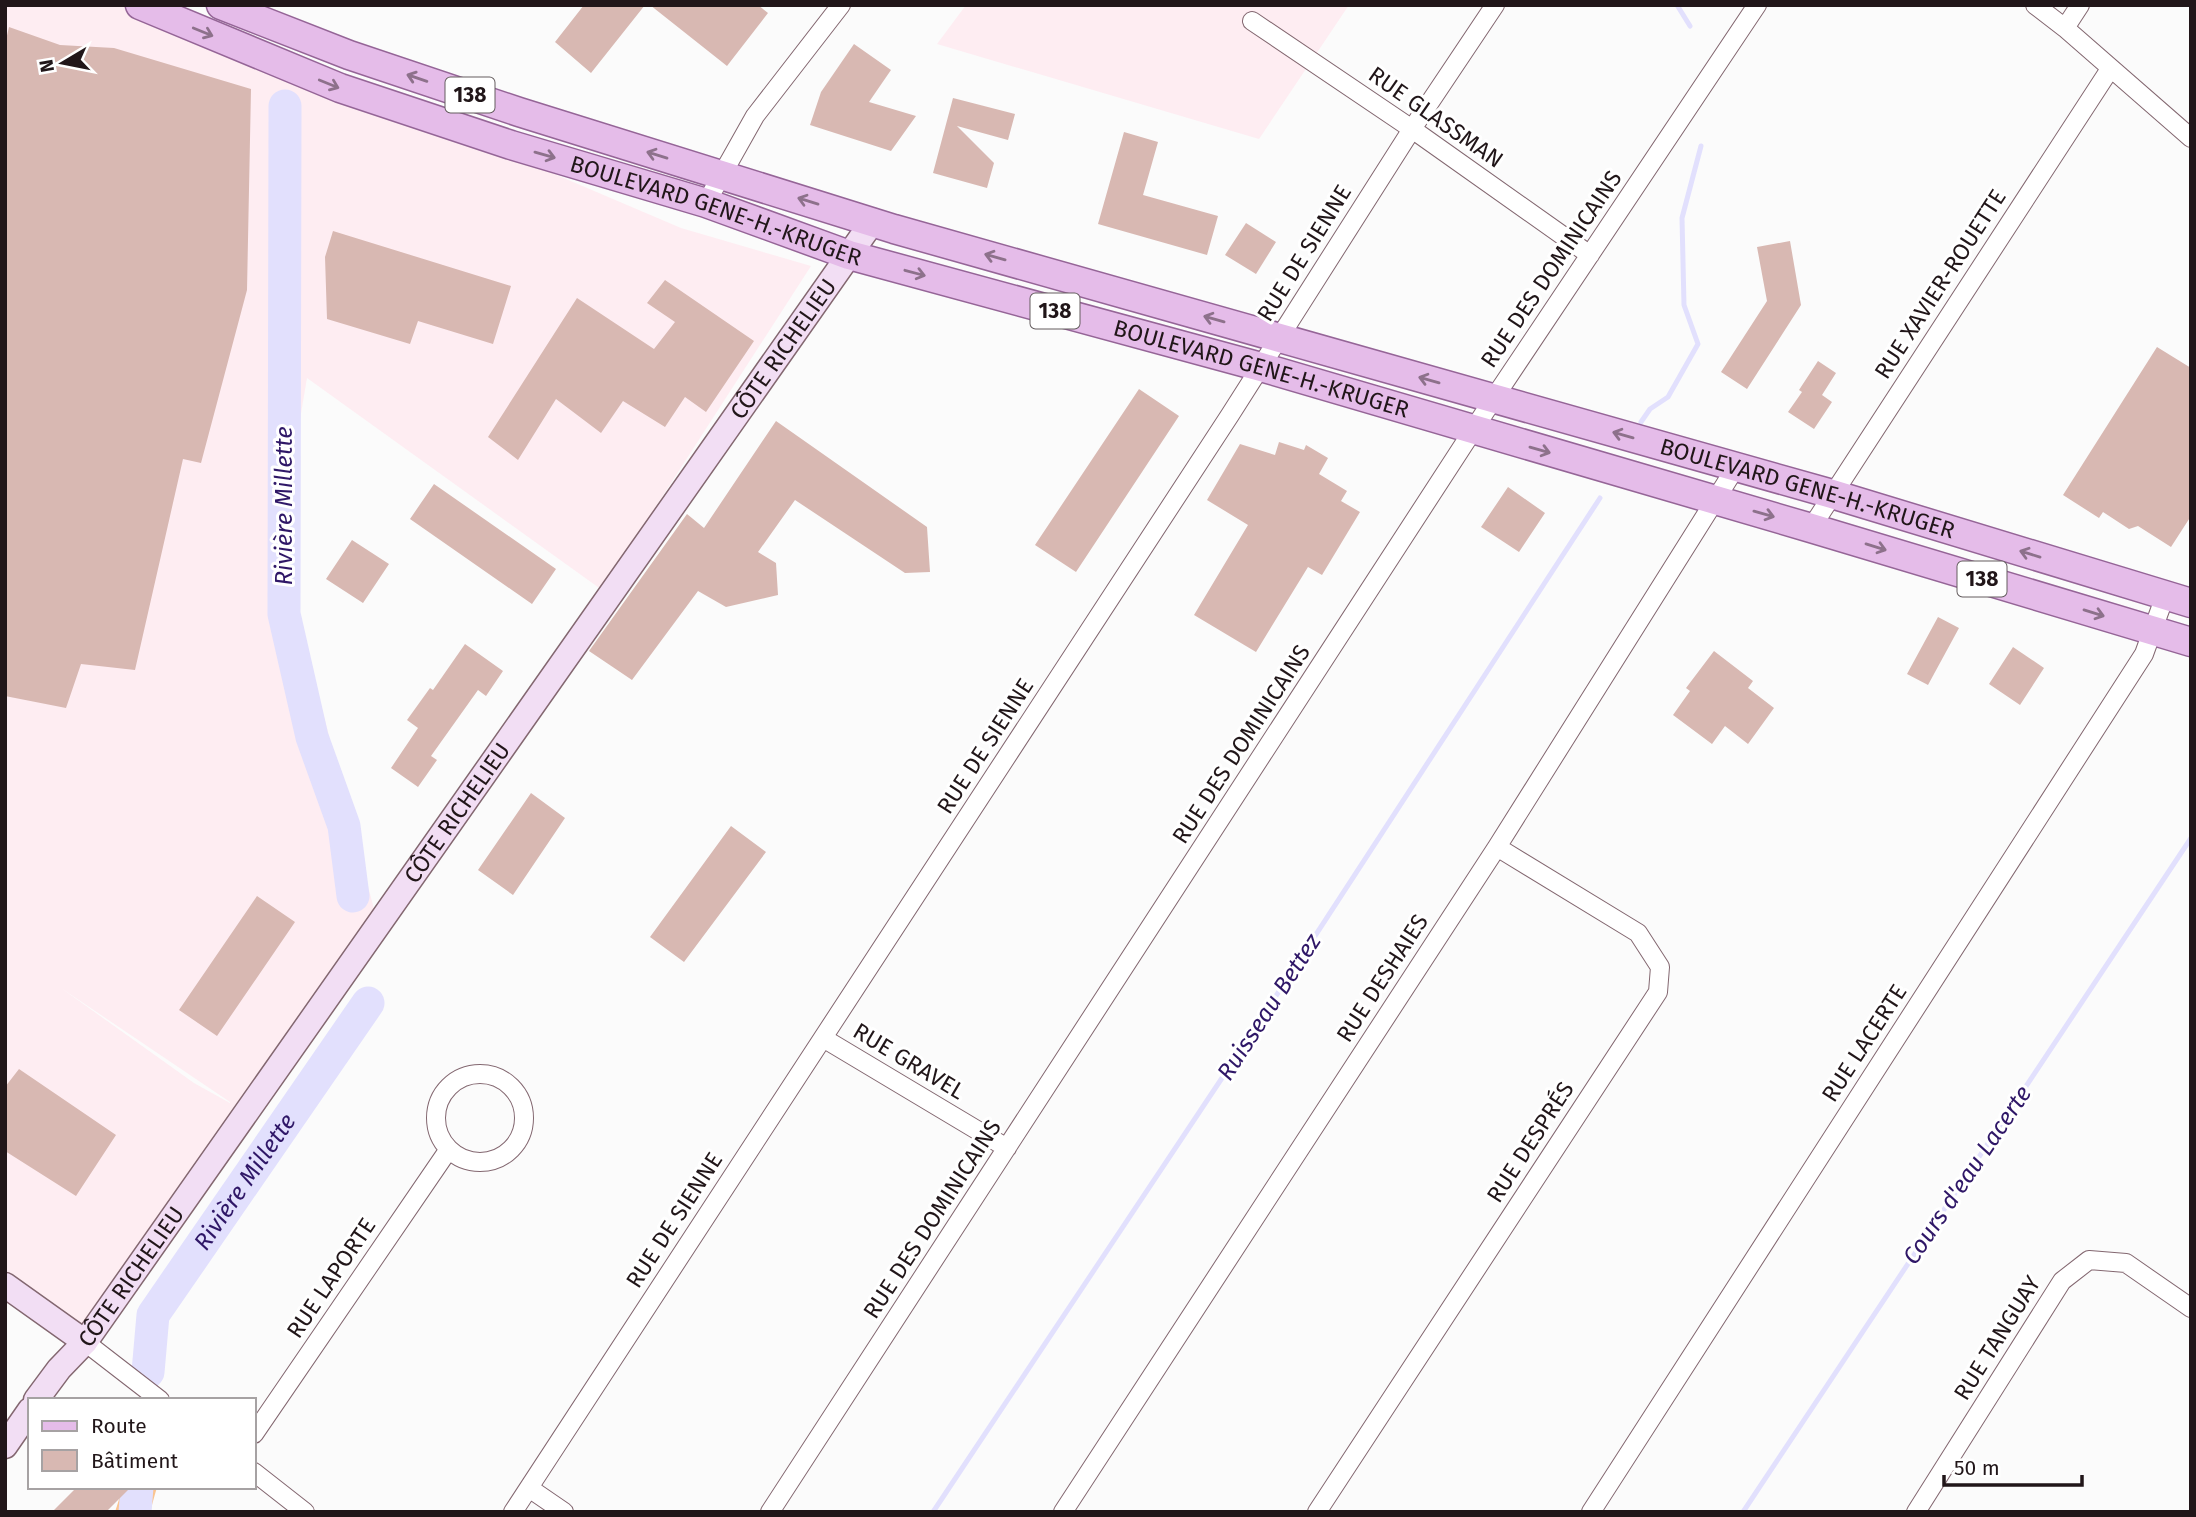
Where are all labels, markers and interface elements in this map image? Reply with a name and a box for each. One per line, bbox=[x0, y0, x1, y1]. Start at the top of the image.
one-way arrow bbox=[191, 27, 213, 40]
north arrow bbox=[28, 28, 98, 98]
text: N bbox=[34, 58, 59, 74]
street label: RUE GLASSMAN bbox=[1363, 60, 1509, 174]
one-way arrow bbox=[407, 71, 429, 83]
one-way arrow bbox=[317, 78, 339, 91]
road number: 138 bbox=[446, 78, 494, 112]
one-way arrow bbox=[647, 147, 669, 160]
street label: BOULEVARD GENE-H.-KRUGER bbox=[567, 149, 865, 272]
one-way arrow bbox=[534, 150, 556, 163]
street label: RUE DES DOMINICAINS bbox=[1475, 165, 1627, 373]
street label: RUE DE SIENNE bbox=[1251, 179, 1357, 327]
street label: RUE XAVIER-ROUETTE bbox=[1868, 184, 2012, 384]
one-way arrow bbox=[797, 194, 819, 207]
one-way arrow bbox=[984, 250, 1006, 263]
one-way arrow bbox=[903, 267, 926, 280]
street label: CÔTE RICHELIEU bbox=[724, 273, 842, 425]
road number: 138 bbox=[1030, 294, 1080, 328]
one-way arrow bbox=[1203, 312, 1225, 325]
street label: BOULEVARD GENE-H.-KRUGER bbox=[1110, 314, 1412, 424]
one-way arrow bbox=[1418, 372, 1440, 385]
water label: Rivière Millette bbox=[270, 426, 298, 586]
one-way arrow bbox=[1612, 427, 1634, 440]
street label: BOULEVARD GENE-H.-KRUGER bbox=[1657, 432, 1958, 544]
one-way arrow bbox=[1529, 444, 1551, 457]
one-way arrow bbox=[1752, 508, 1774, 521]
one-way arrow bbox=[1865, 542, 1887, 555]
one-way arrow bbox=[2019, 547, 2041, 560]
road number: 138 bbox=[1958, 562, 2007, 596]
one-way arrow bbox=[2083, 608, 2105, 621]
street label: RUE DES DOMINICAINS bbox=[1166, 639, 1316, 849]
street label: RUE DE SIENNE bbox=[931, 673, 1039, 819]
street label: CÔTE RICHELIEU bbox=[398, 737, 516, 888]
street label: RUE DESHAIES bbox=[1330, 909, 1434, 1047]
water label: Ruisseau Bettez bbox=[1211, 928, 1327, 1085]
street label: RUE LACERTE bbox=[1816, 979, 1912, 1107]
street label: RUE GRAVEL bbox=[848, 1017, 970, 1105]
street label: RUE DESPRÉS bbox=[1480, 1076, 1580, 1208]
water label: Cours d'eau Lacerte bbox=[1897, 1080, 2037, 1270]
water label: Rivière Millette bbox=[188, 1108, 302, 1255]
street label: RUE DES DOMINICAINS bbox=[857, 1114, 1007, 1324]
street label: RUE DE SIENNE bbox=[620, 1147, 728, 1293]
street label: CÔTE RICHELIEU bbox=[72, 1201, 190, 1352]
street label: RUE LAPORTE bbox=[281, 1213, 381, 1343]
street label: RUE TANGUAY bbox=[1948, 1270, 2046, 1405]
legend bbox=[28, 1398, 256, 1489]
text: Route bbox=[91, 1413, 147, 1439]
scale bar bbox=[1944, 1444, 2082, 1488]
text: Bâtiment bbox=[91, 1448, 178, 1474]
text: 50 m bbox=[1954, 1455, 2000, 1481]

